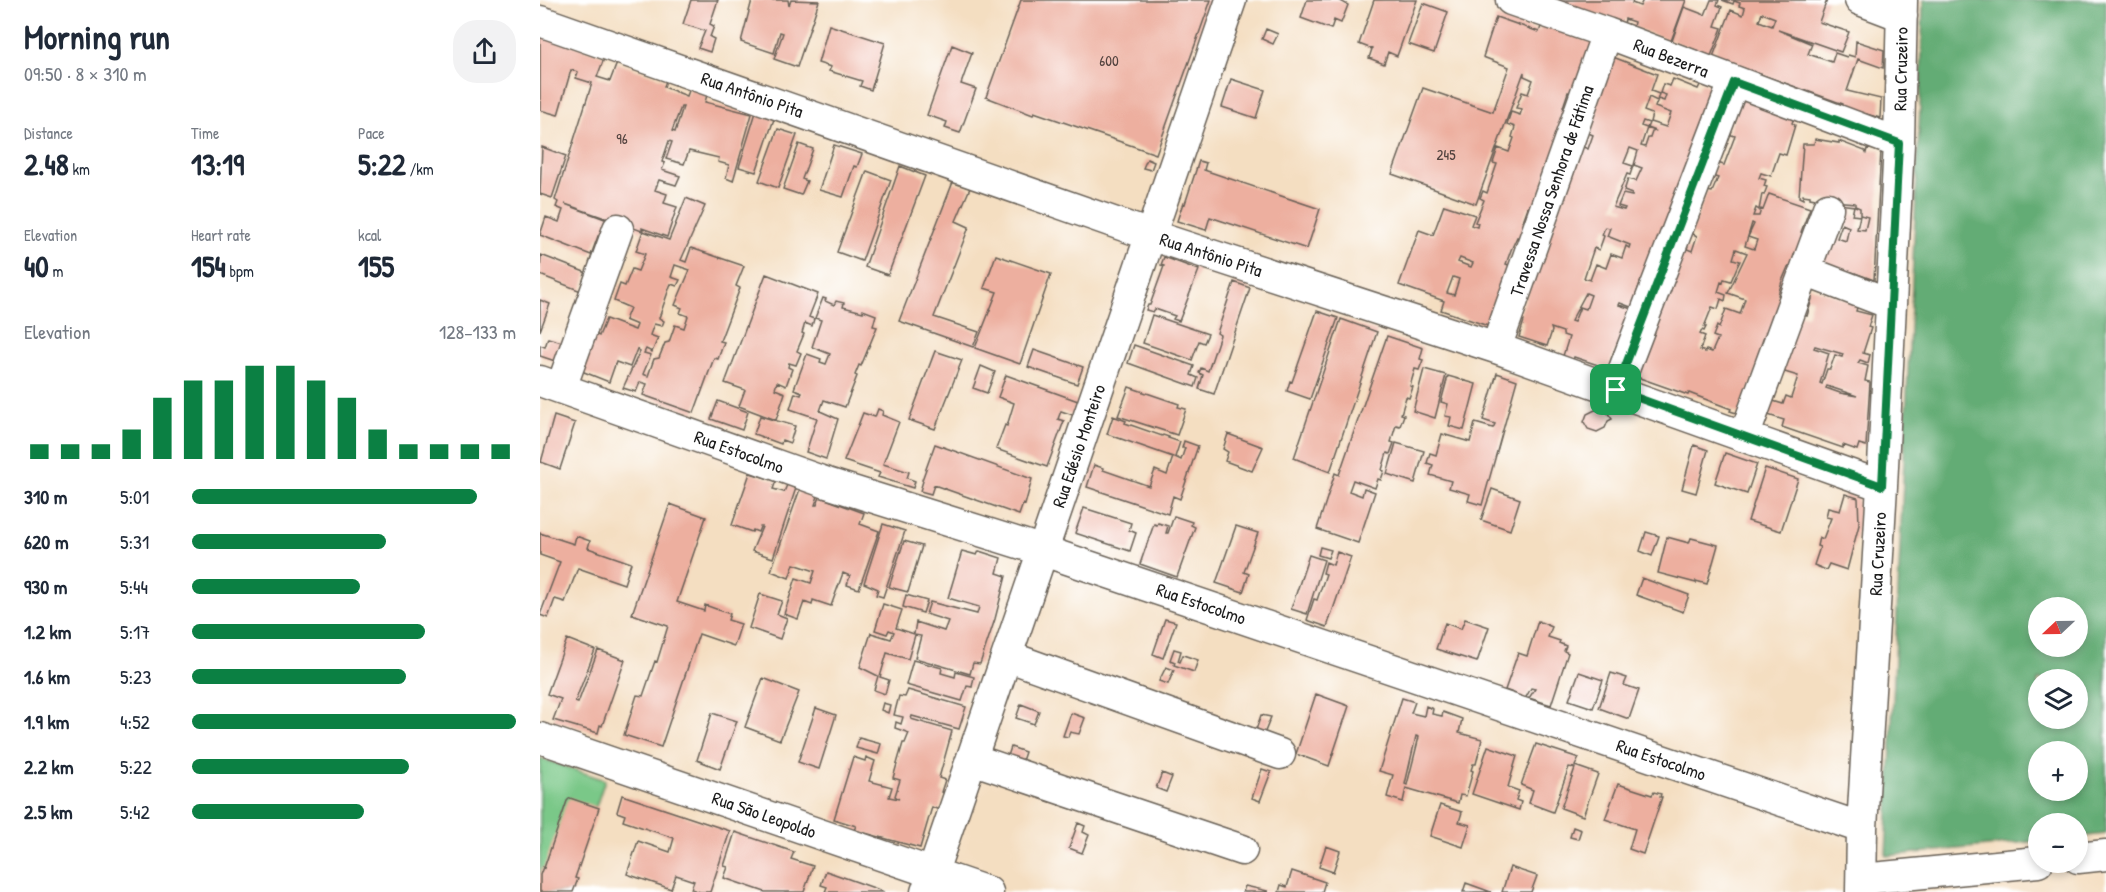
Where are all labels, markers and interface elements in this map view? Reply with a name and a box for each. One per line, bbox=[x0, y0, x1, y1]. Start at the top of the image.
text: Morning run bbox=[24, 15, 170, 59]
button: share bbox=[453, 20, 516, 83]
street label: Rua Cruzeiro bbox=[1887, 27, 1914, 111]
street label: Rua Bezerra bbox=[1630, 32, 1712, 83]
house number: 600 bbox=[1099, 50, 1119, 71]
text: 09:50 · 8 × 310 m bbox=[24, 60, 147, 87]
street label: Rua Antônio Pita bbox=[698, 65, 807, 124]
street label: Travessa Nossa Senhora de Fátima bbox=[1504, 82, 1599, 300]
text: Distance bbox=[24, 122, 73, 144]
text: Time bbox=[191, 122, 219, 144]
text: Pace bbox=[358, 122, 385, 144]
house number: 96 bbox=[616, 128, 628, 149]
text: 2.48 bbox=[24, 144, 69, 184]
text: 13:19 bbox=[191, 144, 244, 184]
text: 5:22 bbox=[358, 144, 406, 184]
house number: 245 bbox=[1437, 144, 1456, 165]
text: km bbox=[69, 158, 90, 180]
text: /km bbox=[406, 158, 434, 180]
text: Elevation bbox=[24, 224, 77, 246]
text: Heart rate bbox=[191, 224, 251, 246]
text: kcal bbox=[358, 224, 381, 246]
street label: Rua Antônio Pita bbox=[1157, 226, 1266, 283]
text: 40 bbox=[24, 246, 49, 286]
text: 154 bbox=[191, 246, 226, 286]
text: 155 bbox=[358, 246, 394, 286]
text: m bbox=[49, 260, 63, 282]
text: bpm bbox=[226, 260, 254, 282]
text: Elevation bbox=[24, 318, 90, 345]
text: 128–133 m bbox=[439, 318, 516, 345]
pin bbox=[1590, 364, 1641, 415]
icon: arrive bbox=[1599, 373, 1632, 406]
street label: Rua Edésio Monteiro bbox=[1046, 381, 1111, 511]
street label: Rua Estocolmo bbox=[691, 424, 787, 479]
text: 310 m bbox=[24, 483, 67, 510]
text: 5:01 bbox=[120, 483, 149, 510]
street label: Rua Cruzeiro bbox=[1863, 512, 1892, 596]
text: 620 m bbox=[24, 528, 69, 555]
text: 5:31 bbox=[120, 528, 149, 555]
text: 930 m bbox=[24, 573, 67, 600]
text: 5:44 bbox=[120, 573, 148, 600]
street label: Rua Estocolmo bbox=[1153, 577, 1249, 631]
north arrow bbox=[2028, 597, 2088, 657]
map controls bbox=[2028, 597, 2088, 873]
text: 1.2 km bbox=[24, 618, 71, 645]
text: 5:17 bbox=[120, 618, 150, 645]
text: 1.6 km bbox=[24, 663, 70, 690]
text: 5:23 bbox=[120, 663, 151, 690]
button: layers bbox=[2028, 669, 2088, 729]
text: 1.9 km bbox=[24, 708, 69, 735]
text: 4:52 bbox=[120, 708, 150, 735]
street label: Rua Estocolmo bbox=[1613, 733, 1709, 787]
button: + bbox=[2028, 741, 2088, 801]
text: 2.2 km bbox=[24, 753, 74, 780]
text: 5:22 bbox=[120, 753, 152, 780]
street label: Rua São Leopoldo bbox=[709, 785, 819, 844]
text: 2.5 km bbox=[24, 798, 73, 825]
text: 5:42 bbox=[120, 798, 150, 825]
button: − bbox=[2028, 813, 2088, 873]

